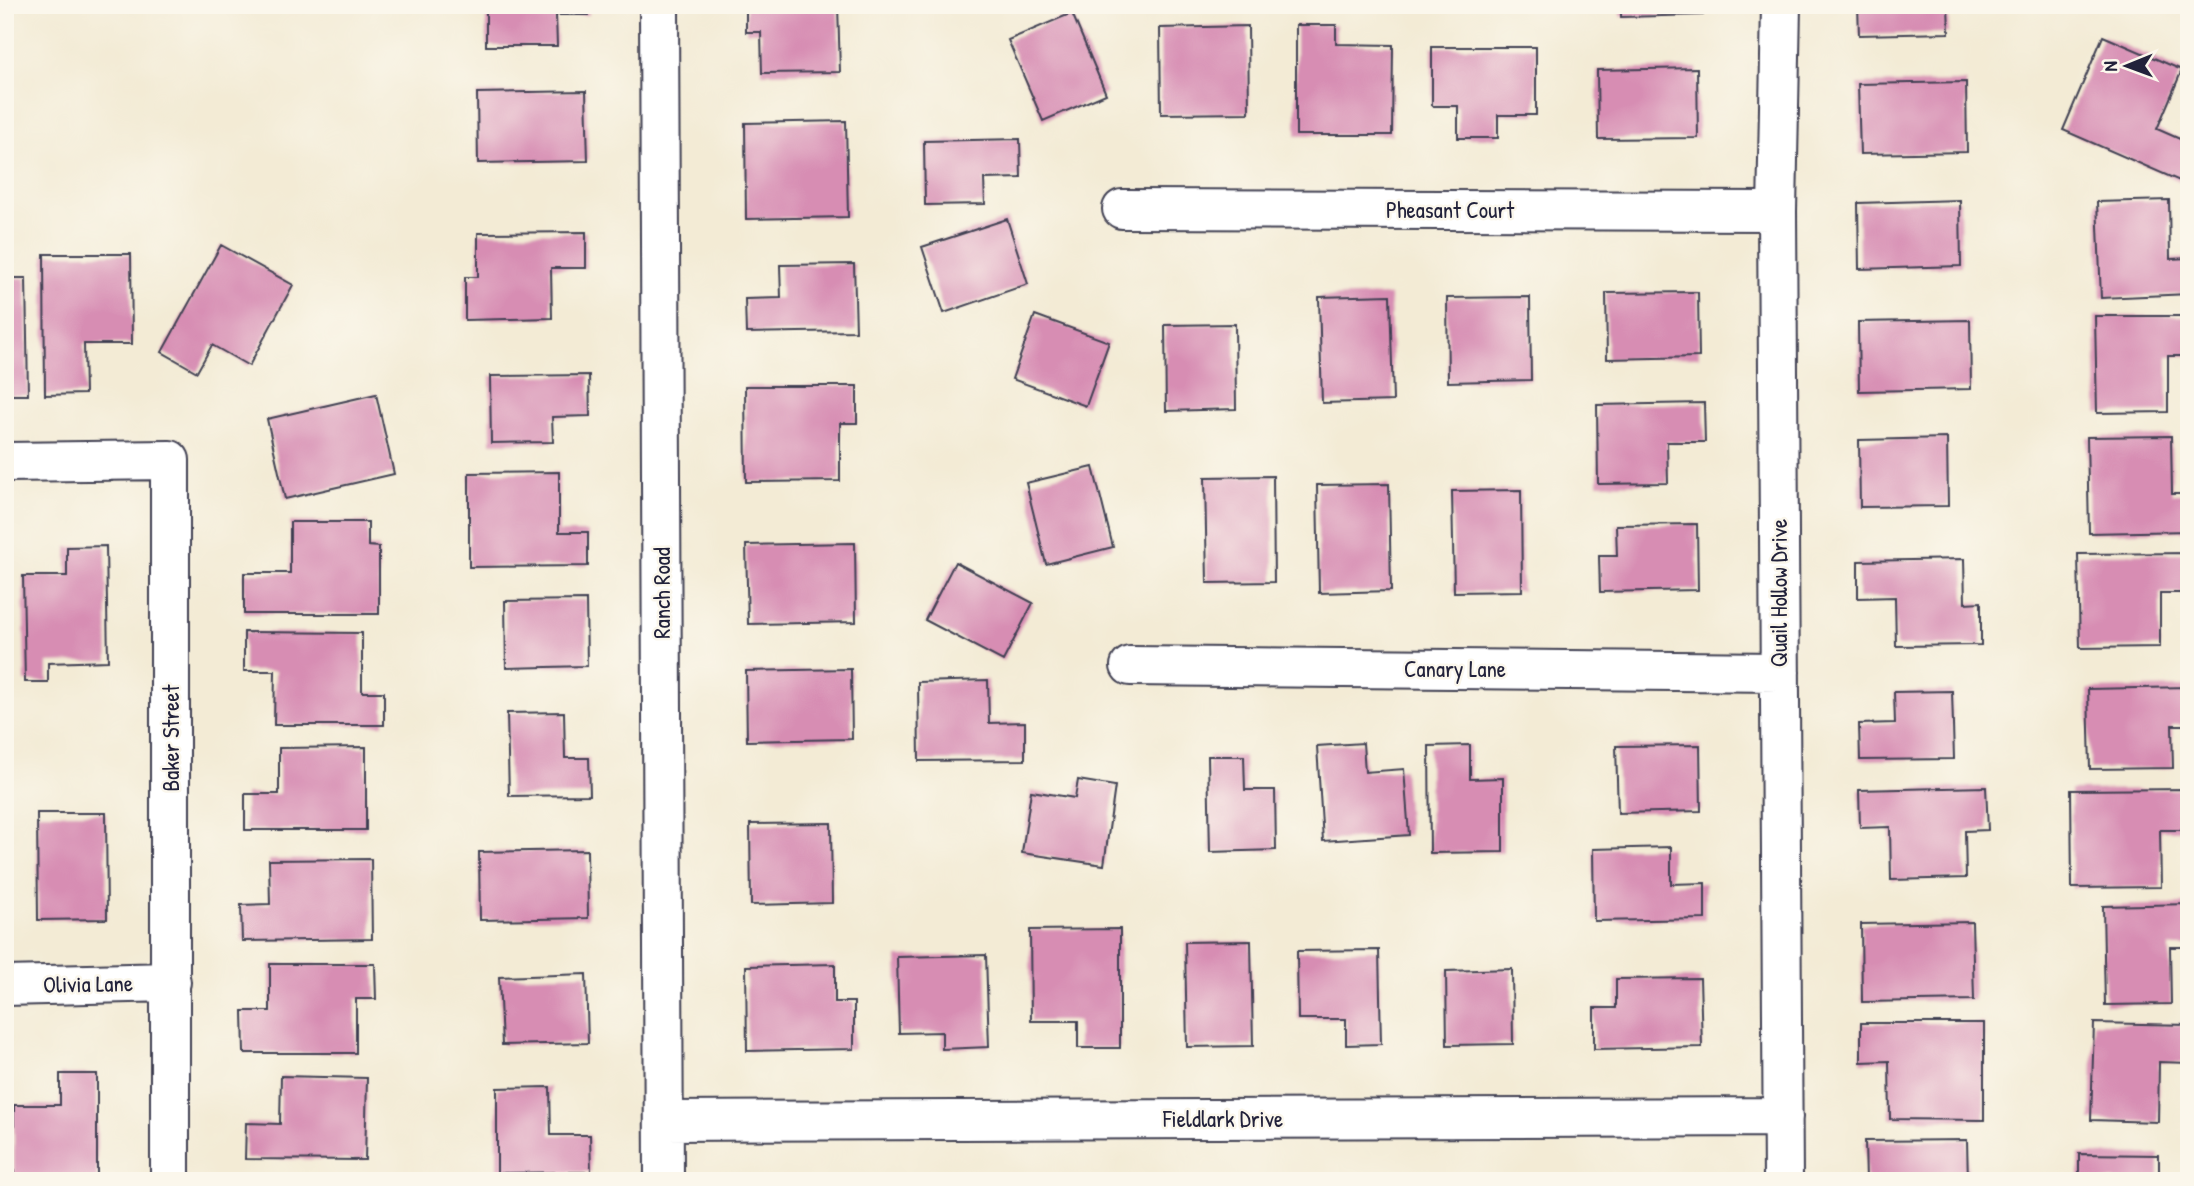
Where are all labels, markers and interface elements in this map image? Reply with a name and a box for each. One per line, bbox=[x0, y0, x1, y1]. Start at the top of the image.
north arrow bbox=[2092, 32, 2162, 102]
text: N bbox=[2097, 61, 2123, 72]
street label: Pheasant Court bbox=[1386, 194, 1515, 225]
street label: Quail Hollow Drive bbox=[1763, 519, 1794, 667]
street label: Ranch Road bbox=[646, 547, 677, 639]
street label: Canary Lane bbox=[1404, 653, 1506, 684]
street label: Baker Street bbox=[155, 683, 186, 792]
street label: Olivia Lane bbox=[43, 967, 133, 1000]
street label: Fieldlark Drive bbox=[1162, 1103, 1283, 1134]

